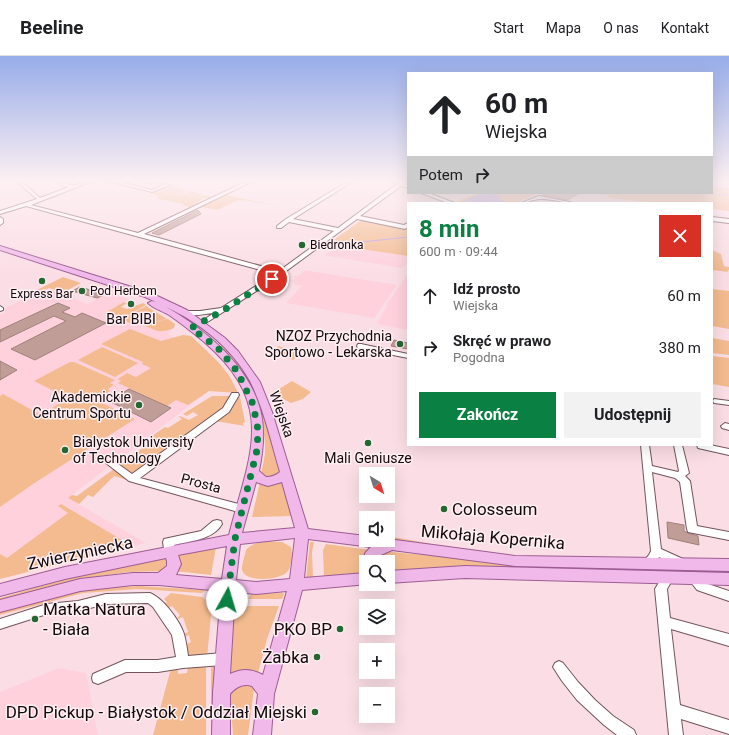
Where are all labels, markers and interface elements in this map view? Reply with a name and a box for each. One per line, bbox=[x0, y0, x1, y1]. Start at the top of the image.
text: Beeline bbox=[20, 16, 84, 39]
text: Start bbox=[494, 20, 524, 36]
text: Mapa bbox=[546, 20, 581, 36]
text: O nas bbox=[603, 20, 639, 36]
text: Kontakt bbox=[661, 20, 709, 36]
text: 60 m bbox=[485, 87, 548, 120]
icon: ahead bbox=[419, 88, 471, 140]
text: Wiejska bbox=[485, 121, 547, 142]
icon: right bbox=[471, 164, 493, 186]
text: Potem bbox=[419, 166, 463, 184]
text: 8 min bbox=[419, 215, 479, 243]
button: close bbox=[659, 215, 701, 257]
place label: Biedronka bbox=[310, 238, 364, 252]
marker: Biedronka bbox=[297, 240, 307, 250]
text: 600 m · 09:44 bbox=[419, 244, 498, 259]
pin bbox=[255, 262, 289, 296]
icon: arrive bbox=[261, 268, 283, 290]
marker: Express Bar bbox=[37, 276, 47, 286]
text: Idź prosto bbox=[453, 280, 520, 298]
place label: Pod Herbem bbox=[90, 284, 157, 298]
icon: ahead bbox=[419, 285, 441, 307]
marker: Pod Herbem bbox=[77, 286, 87, 296]
place label: Express Bar bbox=[10, 287, 74, 301]
text: 60 m bbox=[667, 287, 701, 305]
text: Wiejska bbox=[453, 298, 498, 313]
marker: Bar BIBI bbox=[126, 299, 136, 309]
place label: Bar BIBI bbox=[106, 311, 156, 327]
place label: NZOZ Przychodnia Sportowo - Lekarska bbox=[265, 328, 392, 360]
text: Skręć w prawo bbox=[453, 332, 551, 350]
icon: right bbox=[419, 337, 441, 359]
marker: NZOZ Przychodnia Sportowo - Lekarska bbox=[395, 339, 405, 349]
text: 380 m bbox=[659, 339, 701, 357]
text: Pogodna bbox=[453, 350, 505, 365]
street label: Wiejska bbox=[267, 388, 297, 440]
place label: Akademickie Centrum Sportu bbox=[32, 389, 131, 421]
button: Zakończ bbox=[419, 392, 556, 438]
button: Udostępnij bbox=[564, 392, 701, 438]
marker: Akademickie Centrum Sportu bbox=[134, 400, 144, 410]
place label: Bialystok University of Technology bbox=[73, 434, 194, 466]
marker: Mali Geniusze bbox=[363, 438, 373, 448]
marker: Bialystok University of Technology bbox=[60, 445, 70, 455]
place label: Mali Geniusze bbox=[324, 450, 412, 466]
north arrow bbox=[359, 467, 395, 503]
map controls bbox=[359, 467, 395, 723]
street label: Prosta bbox=[179, 470, 223, 496]
place label: Colosseum bbox=[452, 499, 537, 519]
marker: Colosseum bbox=[439, 504, 449, 514]
button: sound bbox=[359, 511, 395, 547]
street label: Mikołaja Kopernika bbox=[420, 521, 566, 553]
street label: Zwierzyniecka bbox=[25, 532, 135, 574]
button: search bbox=[359, 555, 395, 591]
position arrow bbox=[206, 579, 248, 621]
place label: Matka Natura - Biała bbox=[43, 599, 146, 639]
button: layers bbox=[359, 599, 395, 635]
marker: Matka Natura - Biała bbox=[30, 614, 40, 624]
place label: PKO BP bbox=[274, 619, 332, 639]
marker: PKO BP bbox=[335, 624, 345, 634]
button: + bbox=[359, 643, 395, 679]
place label: Żabka bbox=[262, 647, 309, 667]
marker: Żabka bbox=[312, 652, 322, 662]
button: − bbox=[359, 687, 395, 723]
place label: DPD Pickup - Białystok / Oddział Miejski bbox=[6, 702, 307, 722]
marker: DPD Pickup - Białystok / Oddział Miejski bbox=[310, 707, 320, 717]

